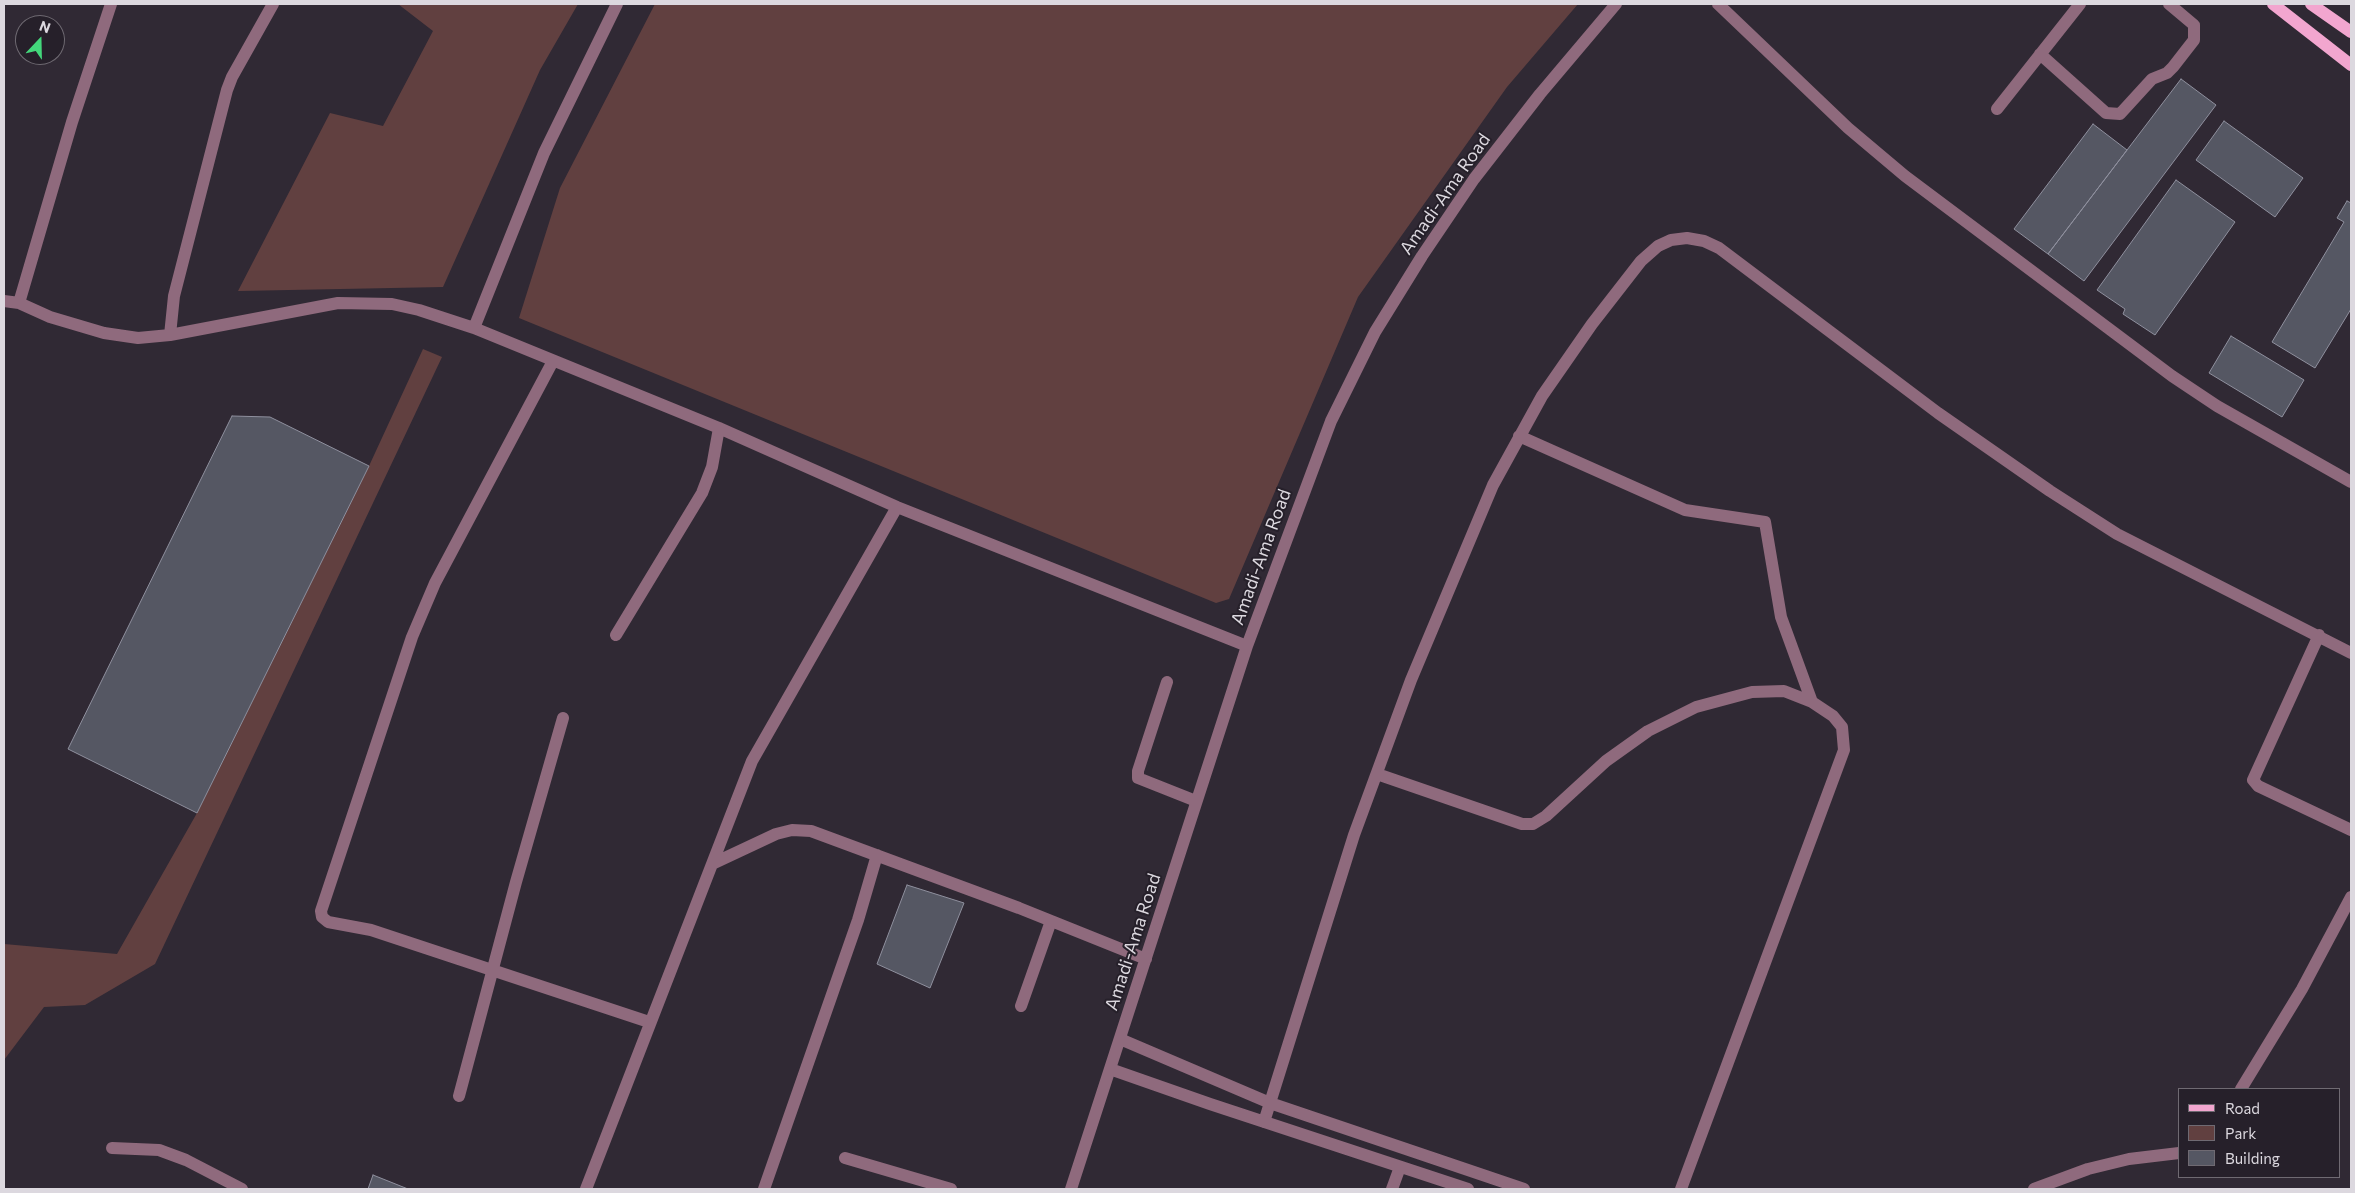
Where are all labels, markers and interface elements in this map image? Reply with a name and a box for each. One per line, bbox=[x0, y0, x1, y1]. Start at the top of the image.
north arrow bbox=[15, 15, 65, 65]
text: N bbox=[37, 17, 53, 36]
street label: Amadi-Ama Road bbox=[1395, 129, 1495, 259]
street label: Amadi-Ama Road bbox=[1226, 486, 1296, 628]
street label: Amadi-Ama Road bbox=[1101, 871, 1165, 1013]
legend bbox=[2178, 1088, 2340, 1178]
text: Road bbox=[2225, 1099, 2260, 1117]
text: Park bbox=[2225, 1124, 2256, 1142]
text: Building bbox=[2225, 1149, 2280, 1167]

